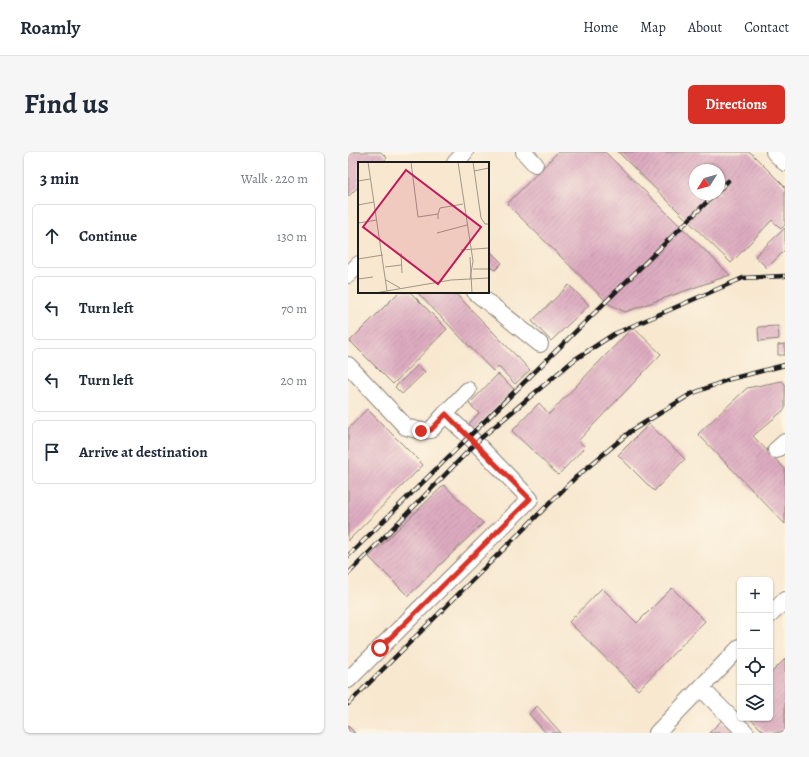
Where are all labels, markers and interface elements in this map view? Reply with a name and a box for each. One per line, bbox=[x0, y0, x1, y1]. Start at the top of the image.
text: Roamly bbox=[20, 15, 80, 41]
text: Home bbox=[583, 18, 618, 37]
text: Map bbox=[640, 18, 666, 37]
text: About bbox=[688, 18, 722, 37]
text: Contact bbox=[744, 18, 789, 37]
text: Find us bbox=[24, 85, 109, 123]
button: Directions bbox=[688, 85, 785, 124]
inset map bbox=[358, 162, 489, 293]
north arrow bbox=[689, 164, 725, 200]
text: 3 min bbox=[40, 167, 79, 190]
text: Walk · 220 m bbox=[241, 170, 308, 187]
icon: ahead bbox=[41, 225, 63, 247]
text: Continue bbox=[79, 226, 137, 246]
text: 130 m bbox=[277, 228, 307, 245]
icon: left bbox=[41, 297, 63, 319]
text: Turn left bbox=[79, 298, 134, 318]
text: 70 m bbox=[281, 300, 307, 317]
icon: left bbox=[41, 369, 63, 391]
text: Turn left bbox=[79, 370, 134, 390]
text: 20 m bbox=[281, 372, 307, 389]
route end bbox=[412, 422, 430, 440]
icon: arrive bbox=[41, 441, 63, 463]
text: Arrive at destination bbox=[79, 442, 208, 462]
map controls bbox=[737, 577, 773, 721]
button: + bbox=[737, 577, 773, 613]
button: − bbox=[737, 613, 773, 649]
route start bbox=[371, 639, 389, 657]
button: locate bbox=[737, 649, 773, 685]
button: layers bbox=[737, 685, 773, 721]

